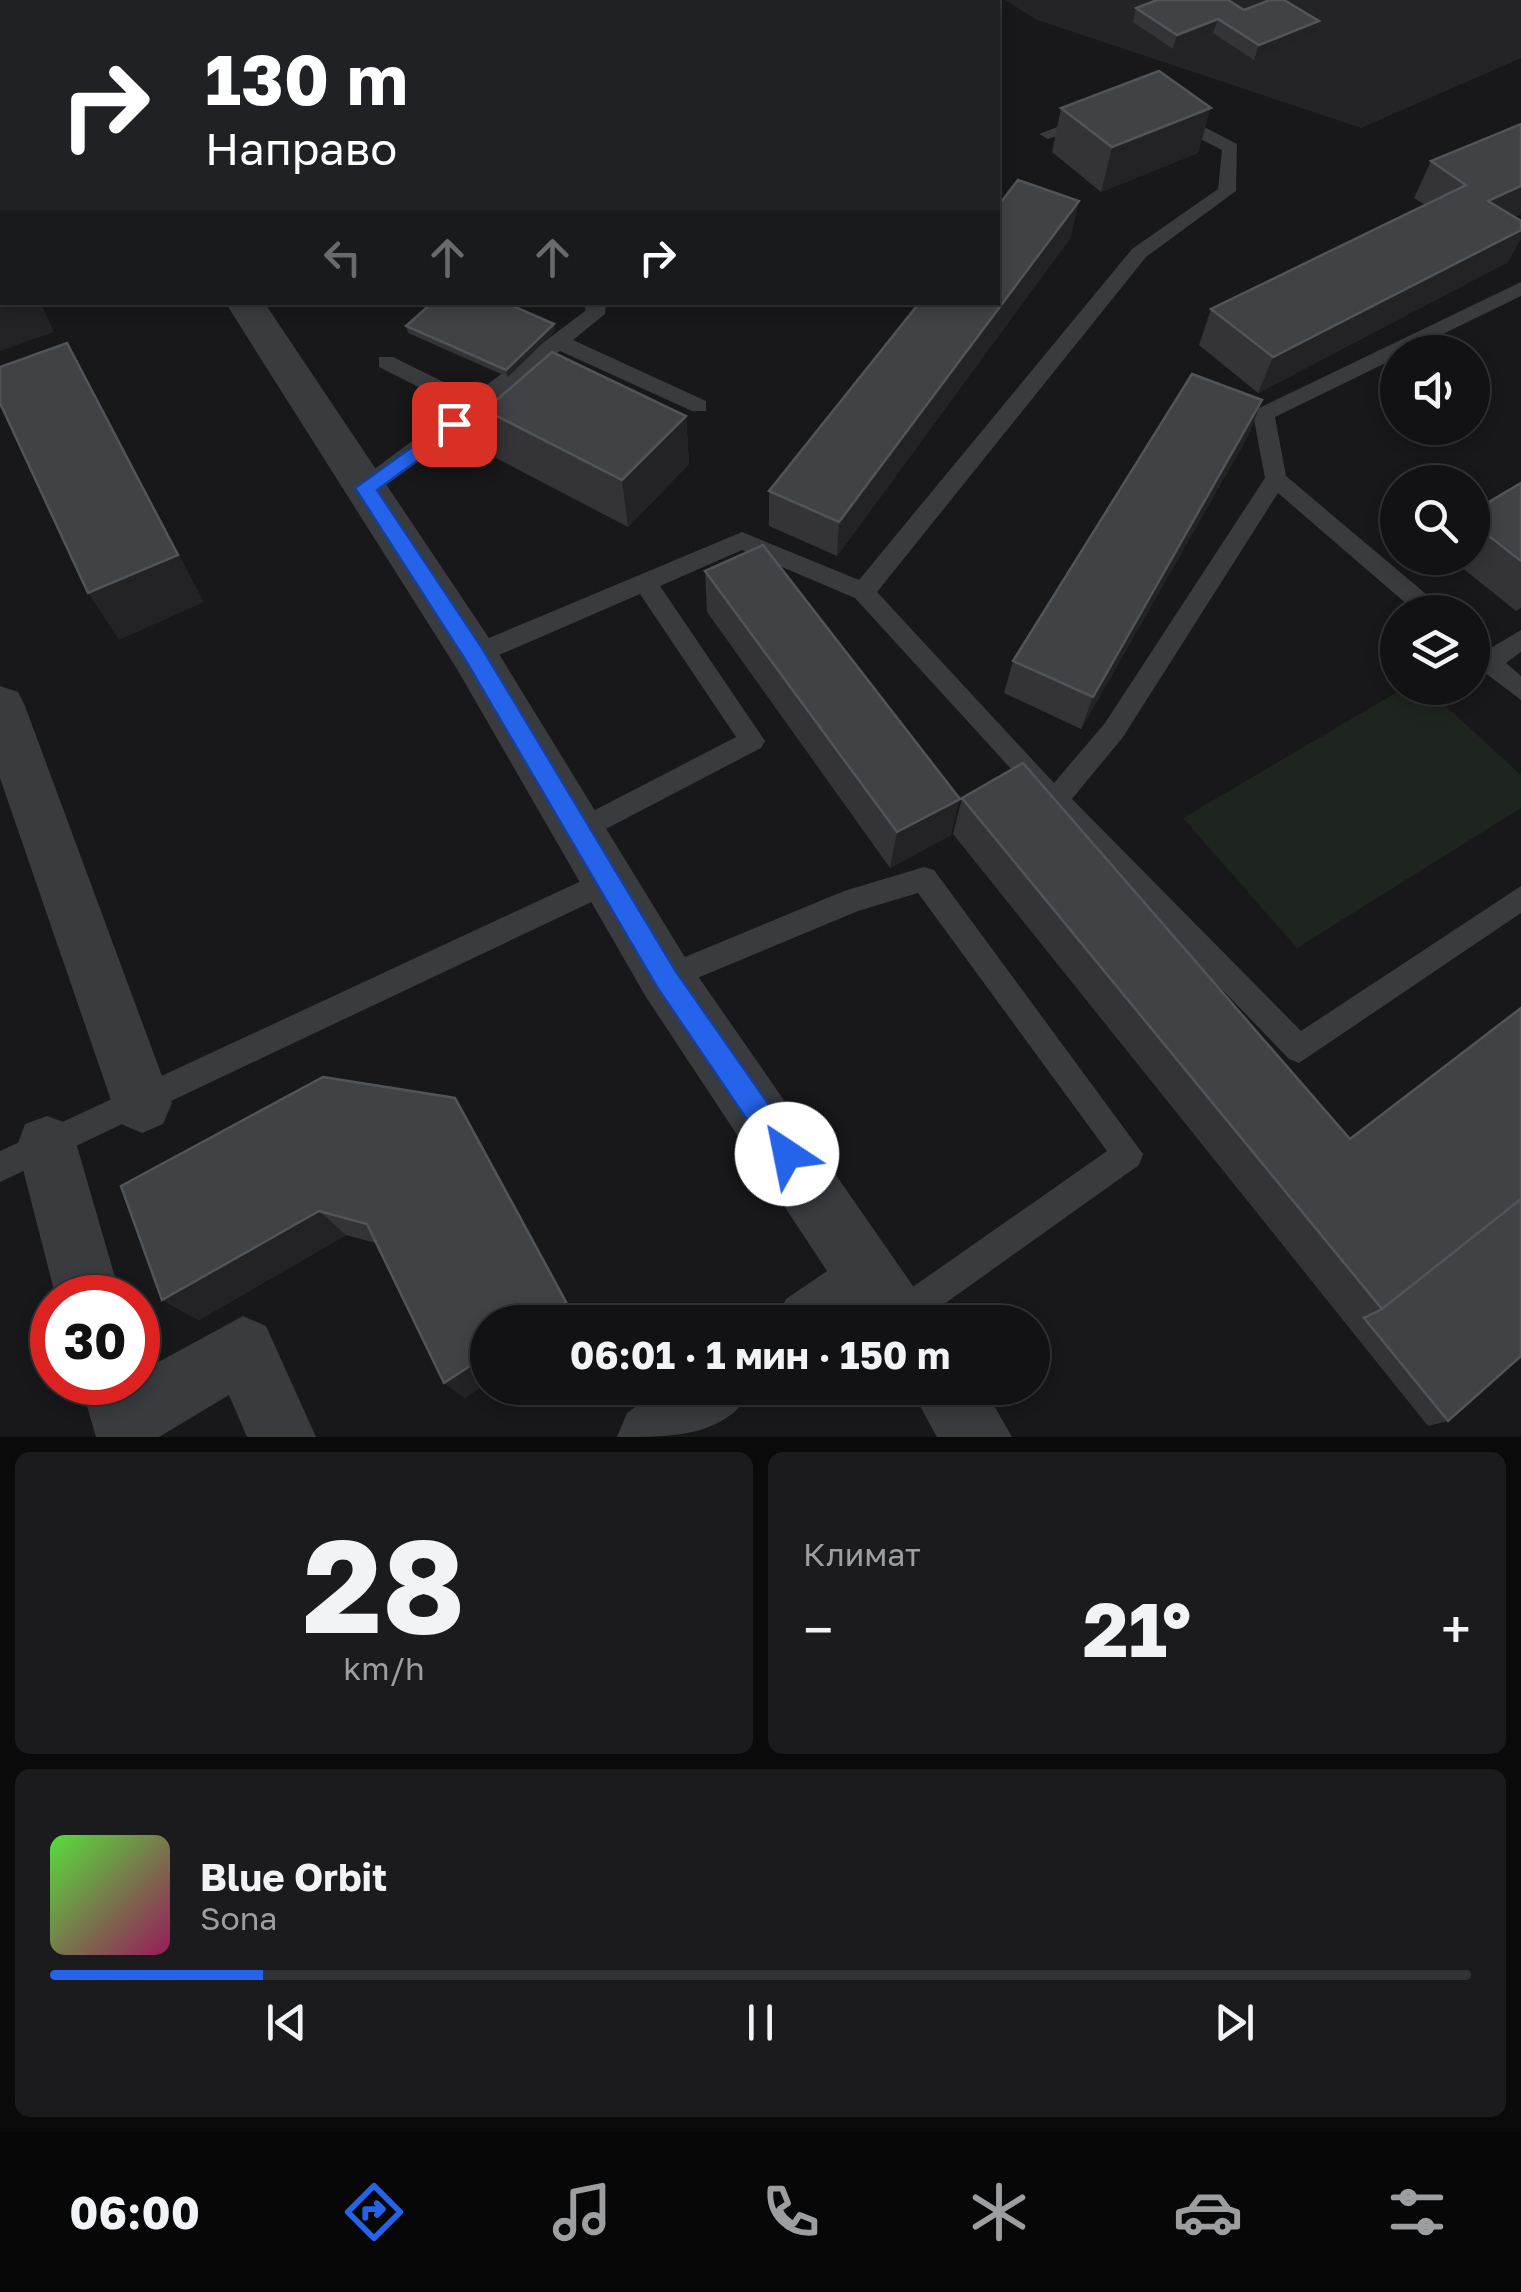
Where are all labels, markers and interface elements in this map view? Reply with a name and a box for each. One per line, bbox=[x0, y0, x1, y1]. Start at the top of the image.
text: 130 m bbox=[205, 36, 408, 120]
icon: right bbox=[40, 40, 170, 170]
text: Направо bbox=[205, 121, 397, 175]
icon: left bbox=[315, 230, 370, 285]
icon: ahead bbox=[420, 230, 475, 285]
icon: ahead bbox=[525, 230, 580, 285]
icon: right bbox=[630, 230, 685, 285]
map controls bbox=[1380, 335, 1490, 705]
button: sound bbox=[1380, 335, 1490, 445]
pin bbox=[412, 382, 497, 467]
icon: arrive bbox=[427, 397, 482, 452]
button: search bbox=[1380, 465, 1490, 575]
button: layers bbox=[1380, 595, 1490, 705]
position arrow bbox=[735, 1102, 839, 1206]
speed limit sign: 30 bbox=[30, 1275, 160, 1405]
text: 06:01 · 1 мин · 150 m bbox=[570, 1332, 950, 1377]
text: 28 bbox=[303, 1506, 465, 1662]
text: Климат bbox=[803, 1535, 921, 1573]
text: 21° bbox=[1083, 1583, 1191, 1674]
text: − bbox=[803, 1596, 833, 1662]
text: + bbox=[1441, 1596, 1471, 1662]
text: km/h bbox=[343, 1649, 425, 1687]
text: Blue Orbit bbox=[200, 1854, 387, 1899]
text: Sona bbox=[200, 1899, 277, 1937]
icon: previous bbox=[259, 1995, 314, 2050]
icon: pause bbox=[733, 1995, 788, 2050]
icon: next bbox=[1207, 1995, 1262, 2050]
icon: directions bbox=[339, 2177, 409, 2247]
icon: music bbox=[547, 2177, 617, 2247]
icon: phone bbox=[756, 2177, 826, 2247]
icon: climate bbox=[964, 2177, 1034, 2247]
icon: car bbox=[1173, 2177, 1243, 2247]
icon: filters bbox=[1382, 2177, 1452, 2247]
text: 06:00 bbox=[69, 2185, 200, 2239]

